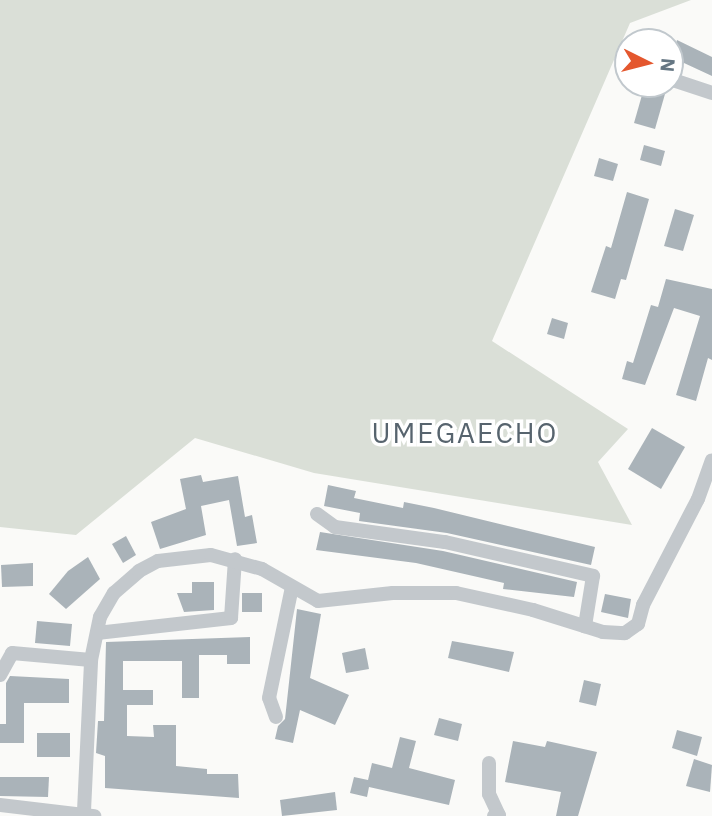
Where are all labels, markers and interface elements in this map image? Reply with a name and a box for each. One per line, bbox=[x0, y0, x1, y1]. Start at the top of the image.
north arrow bbox=[614, 28, 684, 98]
text: N bbox=[655, 57, 681, 73]
district label: UMEGAECHO bbox=[373, 416, 557, 450]

